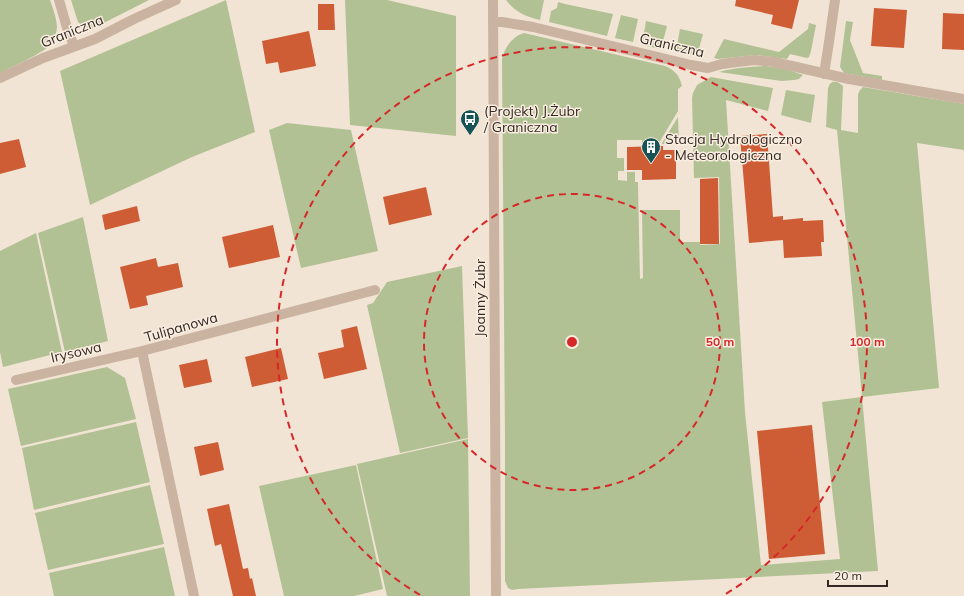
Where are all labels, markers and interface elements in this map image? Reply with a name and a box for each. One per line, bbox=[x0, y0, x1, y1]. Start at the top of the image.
street label: Graniczna bbox=[38, 10, 106, 52]
street label: Graniczna bbox=[638, 29, 706, 61]
place label: (Projekt) J.Żubr / Graniczna bbox=[483, 102, 581, 136]
bus stop icon: (Projekt) J.Żubr / Graniczna bbox=[459, 108, 481, 136]
place label: Stacja Hydrologiczno - Meteorologiczna bbox=[665, 130, 802, 164]
building icon: Stacja Hydrologiczno - Meteorologiczna bbox=[640, 136, 662, 164]
street label: Joanny Żubr bbox=[471, 258, 489, 337]
street label: Tulipanowa bbox=[142, 308, 220, 346]
text: 50 m bbox=[706, 334, 734, 349]
text: 100 m bbox=[849, 334, 885, 349]
centre of rings bbox=[565, 335, 579, 349]
street label: Irysowa bbox=[49, 337, 103, 367]
scale bar bbox=[828, 562, 887, 588]
text: 20 m bbox=[834, 568, 862, 583]

